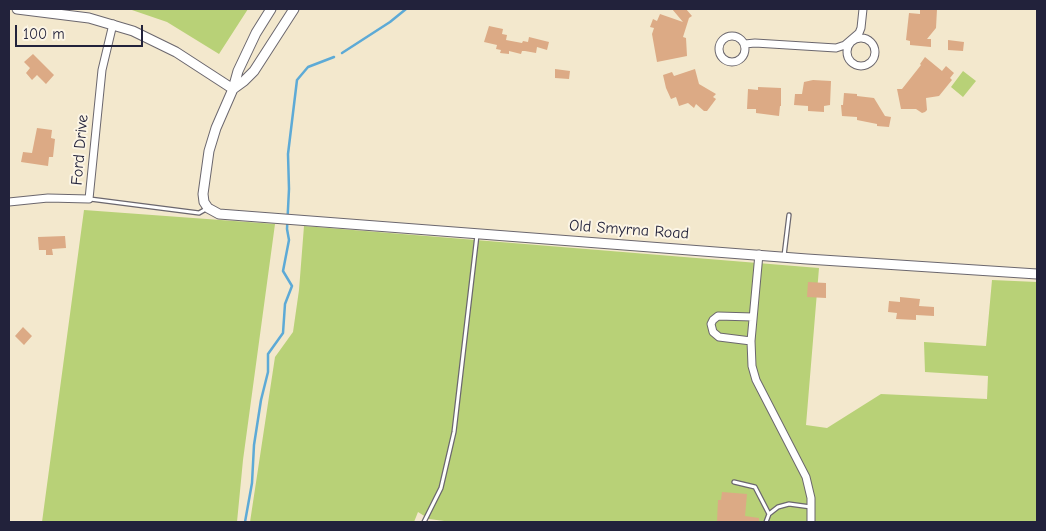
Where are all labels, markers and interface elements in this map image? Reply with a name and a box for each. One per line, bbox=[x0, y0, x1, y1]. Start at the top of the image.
scale bar bbox=[18, 15, 145, 47]
text: 100 m bbox=[23, 25, 65, 43]
street label: Ford Drive bbox=[67, 114, 93, 186]
street label: Old Smyrna Road bbox=[568, 216, 690, 244]

